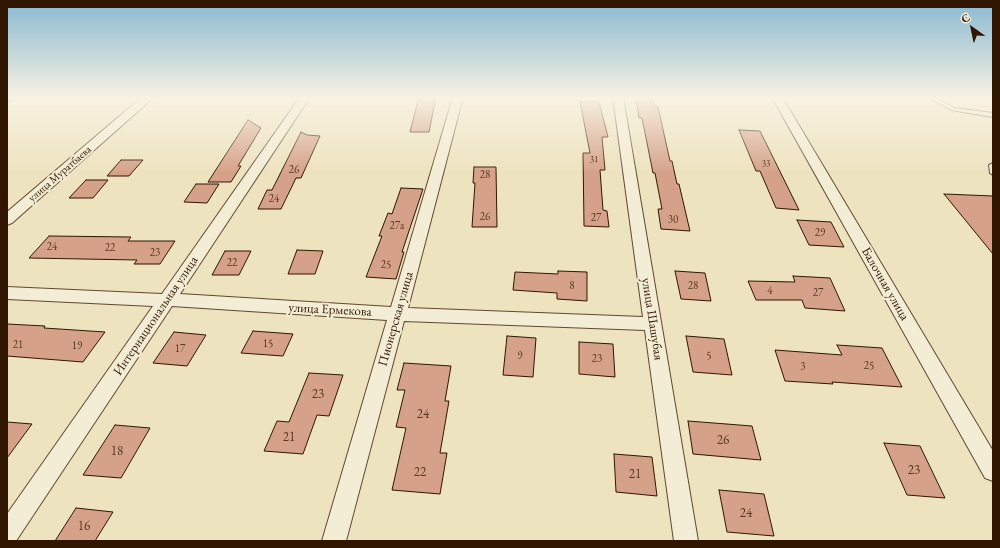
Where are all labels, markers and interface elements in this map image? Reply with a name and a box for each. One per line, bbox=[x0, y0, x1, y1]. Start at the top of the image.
north arrow bbox=[952, 8, 992, 48]
text: С bbox=[958, 10, 973, 26]
street label: улица Муратбаева bbox=[26, 143, 94, 205]
house number: 31 bbox=[590, 155, 598, 165]
house number: 33 bbox=[762, 159, 770, 169]
house number: 26 bbox=[289, 163, 299, 177]
house number: 28 bbox=[480, 168, 490, 182]
house number: 24 bbox=[269, 192, 279, 206]
house number: 26 bbox=[480, 210, 490, 224]
house number: 27 bbox=[591, 211, 601, 225]
house number: 30 bbox=[668, 213, 678, 227]
house number: 27а bbox=[390, 219, 404, 233]
house number: 29 bbox=[815, 226, 825, 240]
house number: 24 bbox=[47, 240, 57, 254]
house number: 22 bbox=[105, 241, 115, 255]
street label: Балочная улица bbox=[858, 245, 912, 323]
house number: 23 bbox=[150, 246, 160, 260]
street label: Интернациональная улица bbox=[110, 253, 202, 379]
house number: 22 bbox=[227, 256, 237, 270]
house number: 25 bbox=[381, 258, 391, 272]
street label: Пионерская улица bbox=[375, 270, 417, 368]
street label: улица Шашубая bbox=[638, 277, 666, 361]
house number: 8 bbox=[569, 279, 575, 293]
house number: 28 bbox=[688, 279, 698, 293]
house number: 4 bbox=[767, 284, 773, 298]
house number: 27 bbox=[813, 286, 823, 300]
street label: улица Ермекова bbox=[288, 300, 372, 320]
house number: 15 bbox=[263, 337, 273, 351]
house number: 21 bbox=[13, 338, 23, 352]
house number: 19 bbox=[72, 339, 82, 353]
house number: 17 bbox=[175, 342, 185, 356]
house number: 9 bbox=[517, 349, 523, 363]
house number: 5 bbox=[706, 349, 712, 363]
house number: 23 bbox=[592, 352, 602, 366]
house number: 25 bbox=[864, 359, 874, 373]
house number: 3 bbox=[800, 360, 806, 374]
house number: 23 bbox=[312, 386, 324, 402]
house number: 24 bbox=[417, 406, 429, 422]
house number: 21 bbox=[283, 429, 295, 445]
house number: 26 bbox=[717, 432, 729, 448]
house number: 18 bbox=[111, 443, 123, 459]
house number: 23 bbox=[908, 462, 920, 478]
house number: 22 bbox=[414, 464, 426, 480]
house number: 21 bbox=[629, 466, 641, 482]
house number: 24 bbox=[740, 505, 752, 521]
house number: 16 bbox=[78, 518, 90, 534]

